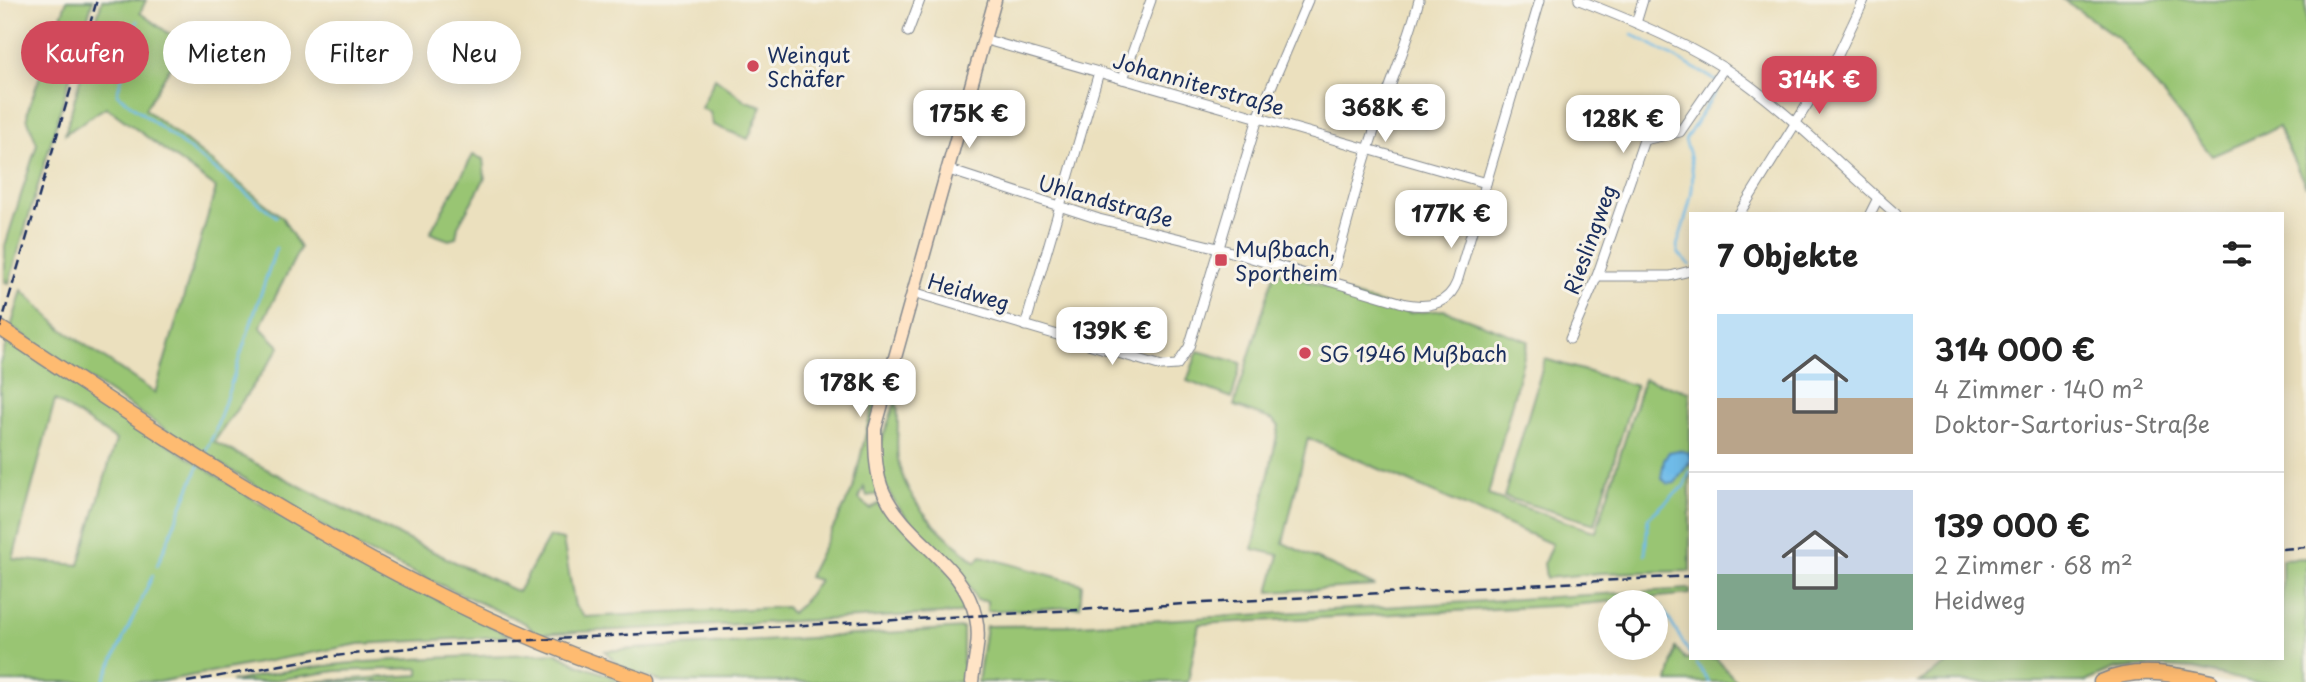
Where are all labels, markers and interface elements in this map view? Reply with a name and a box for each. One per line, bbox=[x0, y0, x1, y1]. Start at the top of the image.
chip: Kaufen bbox=[21, 21, 149, 84]
chip: Mieten bbox=[163, 21, 291, 84]
chip: Filter bbox=[305, 21, 413, 84]
chip: Neu bbox=[427, 21, 521, 84]
place label: Weingut Schäfer bbox=[767, 38, 850, 94]
street label: Johanniterstraße bbox=[1110, 43, 1288, 123]
pin: 314K € bbox=[1762, 57, 1876, 116]
marker: Weingut Schäfer bbox=[745, 58, 761, 74]
text: 314K € bbox=[1778, 61, 1860, 96]
pin: 368K € bbox=[1328, 85, 1442, 144]
text: 368K € bbox=[1341, 89, 1429, 124]
pin: 175K € bbox=[912, 90, 1026, 150]
text: 175K € bbox=[929, 95, 1009, 130]
pin: 128K € bbox=[1566, 96, 1680, 155]
text: 128K € bbox=[1582, 100, 1664, 135]
street label: Uhlandstraße bbox=[1035, 165, 1177, 235]
street label: Rieslingweg bbox=[1554, 179, 1624, 299]
pin: 177K € bbox=[1394, 190, 1508, 250]
text: 177K € bbox=[1411, 195, 1491, 230]
place label: Mußbach, Sportheim bbox=[1235, 232, 1338, 288]
text: 7 Objekte bbox=[1717, 232, 1858, 277]
icon: filters bbox=[2218, 235, 2256, 273]
marker: Mußbach, Sportheim bbox=[1213, 252, 1229, 268]
street label: Heidweg bbox=[924, 264, 1014, 318]
pin: 139K € bbox=[1055, 308, 1169, 367]
text: 139K € bbox=[1072, 312, 1152, 347]
text: 314 000 € bbox=[1934, 326, 2095, 371]
place label: SG 1946 Mußbach bbox=[1319, 337, 1507, 369]
icon: home bbox=[1773, 342, 1857, 426]
marker: SG 1946 Mußbach bbox=[1297, 345, 1313, 361]
pin: 178K € bbox=[803, 360, 917, 419]
text: 178K € bbox=[820, 364, 900, 399]
text: 4 Zimmer · 140 m² bbox=[1934, 371, 2144, 406]
text: Doktor-Sartorius-Straße bbox=[1934, 406, 2210, 441]
text: 139 000 € bbox=[1934, 502, 2090, 547]
icon: home bbox=[1773, 518, 1857, 602]
text: 2 Zimmer · 68 m² bbox=[1934, 547, 2133, 582]
text: Heidweg bbox=[1934, 582, 2026, 617]
map controls bbox=[1598, 590, 1668, 660]
button: locate bbox=[1598, 590, 1668, 660]

